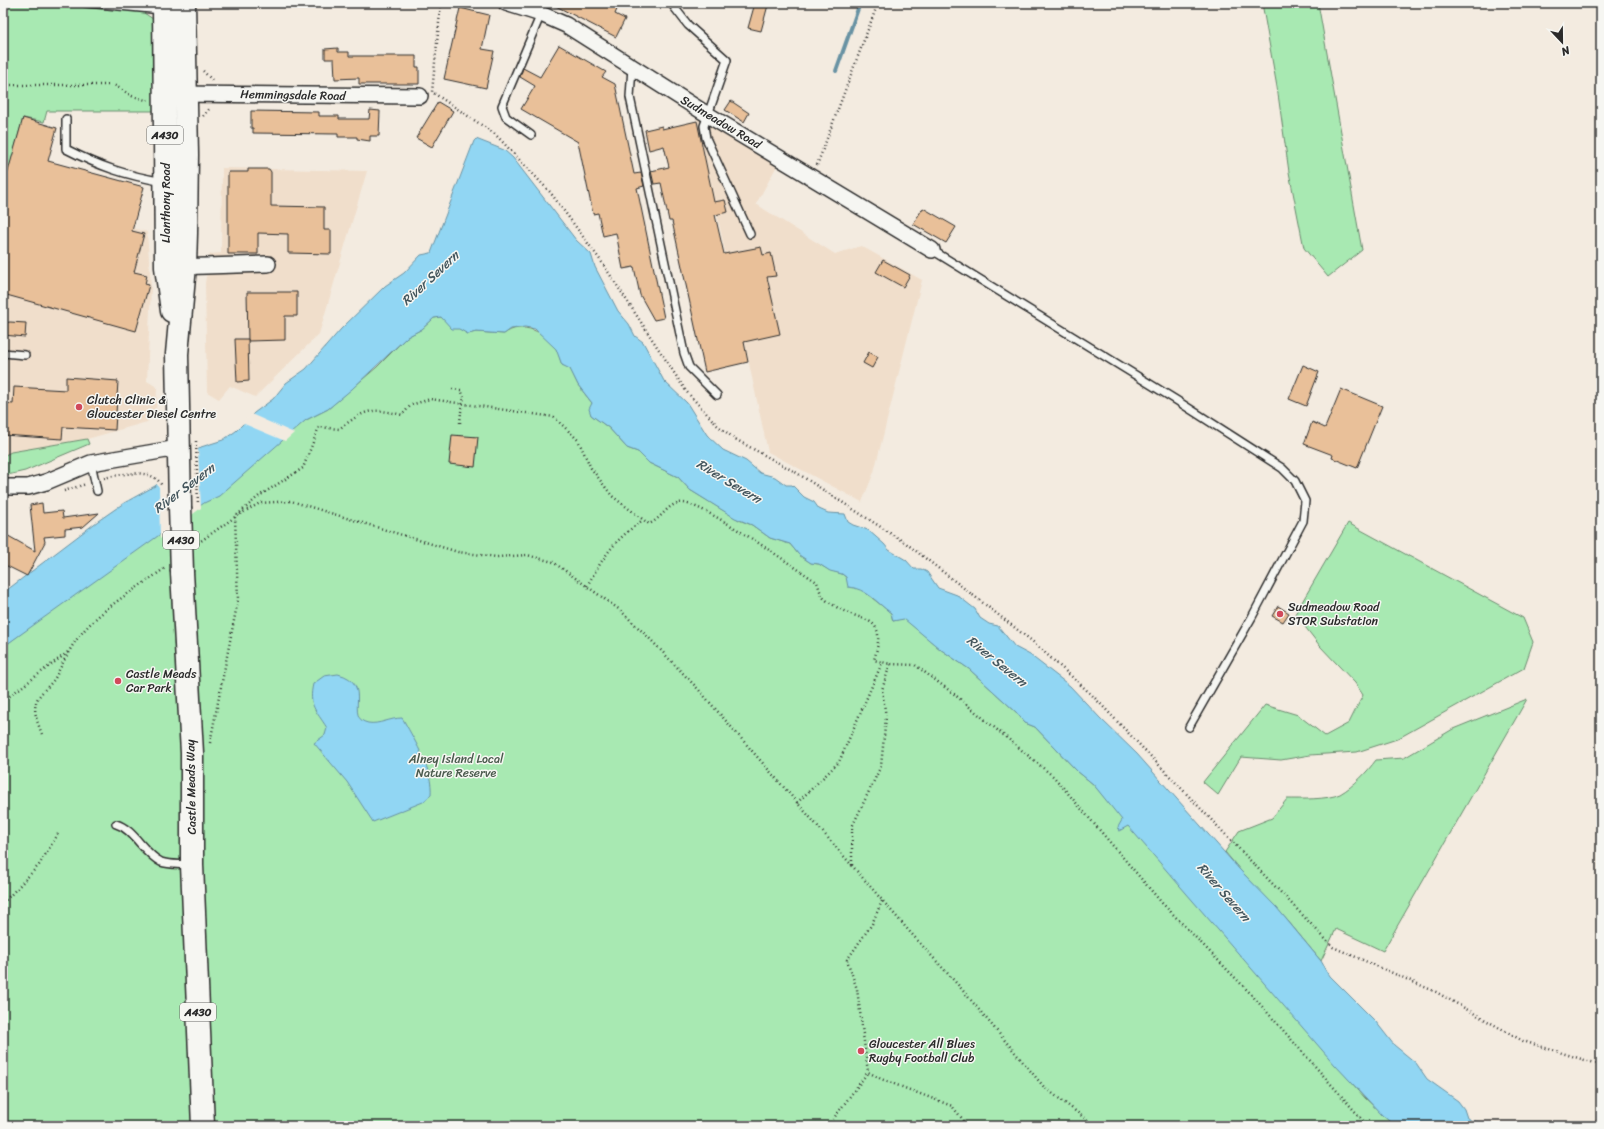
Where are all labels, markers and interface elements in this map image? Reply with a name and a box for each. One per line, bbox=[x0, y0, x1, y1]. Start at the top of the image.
north arrow bbox=[1542, 22, 1582, 62]
text: N bbox=[1558, 40, 1574, 61]
street label: Hemmingsdale Road bbox=[240, 83, 347, 107]
street label: Sudmeadow Road bbox=[676, 89, 766, 155]
road number: A430 bbox=[147, 126, 183, 144]
street label: Llanthony Road bbox=[155, 161, 177, 243]
water label: River Severn bbox=[396, 244, 466, 311]
place label: Clutch Clinic & Gloucester Diesel Centre bbox=[87, 389, 216, 425]
marker: Clutch Clinic & Gloucester Diesel Centre bbox=[74, 402, 84, 412]
water label: River Severn bbox=[692, 452, 768, 511]
water label: River Severn bbox=[148, 456, 221, 519]
road number: A430 bbox=[163, 531, 199, 549]
place label: Sudmeadow Road STOR Substation bbox=[1288, 596, 1380, 632]
marker: Sudmeadow Road STOR Substation bbox=[1275, 609, 1285, 619]
water label: River Severn bbox=[962, 629, 1034, 694]
place label: Castle Meads Car Park bbox=[126, 663, 197, 699]
marker: Castle Meads Car Park bbox=[113, 676, 123, 686]
street label: Castle Meads Way bbox=[179, 738, 203, 835]
park label: Alney Island Local Nature Reserve bbox=[408, 748, 504, 784]
water label: River Severn bbox=[1192, 857, 1258, 928]
road number: A430 bbox=[180, 1003, 216, 1021]
place label: Gloucester All Blues Rugby Football Club bbox=[869, 1033, 975, 1069]
marker: Gloucester All Blues Rugby Football Club bbox=[856, 1046, 866, 1056]

